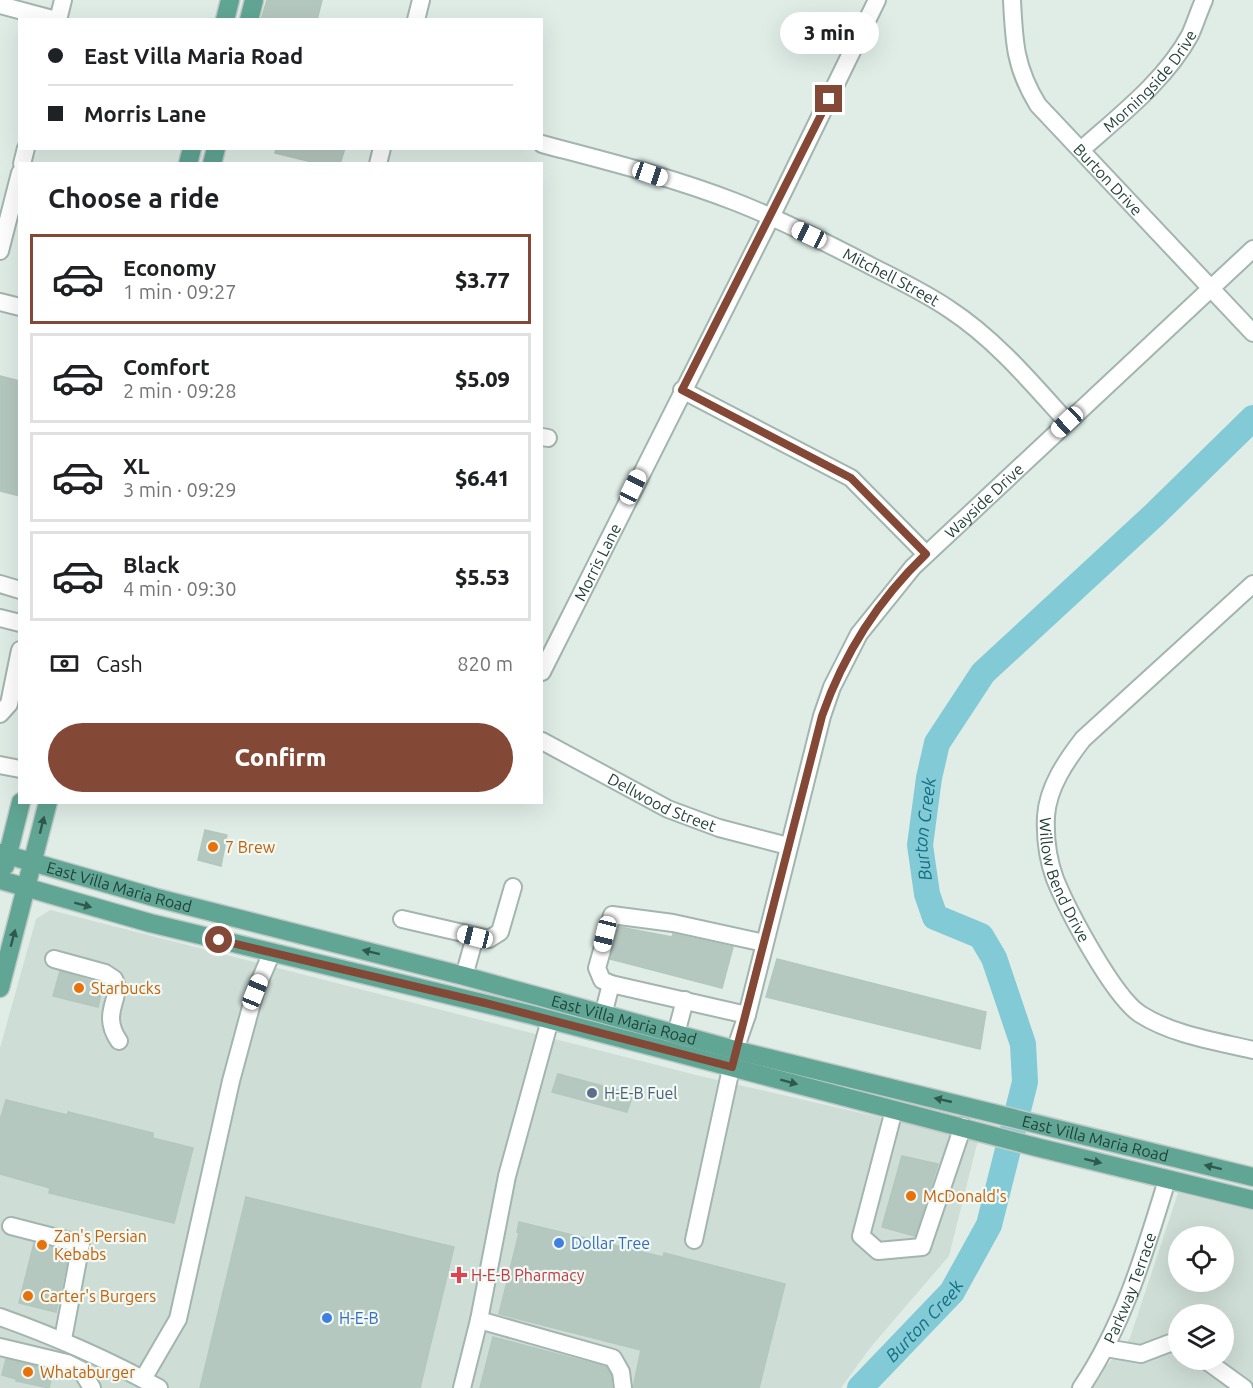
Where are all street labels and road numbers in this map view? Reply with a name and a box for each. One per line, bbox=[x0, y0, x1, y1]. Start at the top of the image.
street label: Morningside Drive bbox=[1099, 27, 1200, 135]
street label: Burton Drive bbox=[1070, 140, 1146, 219]
street label: Mitchell Street bbox=[840, 244, 943, 310]
street label: Wayside Drive bbox=[941, 460, 1027, 542]
street label: Morris Lane bbox=[570, 520, 624, 604]
street label: Dellwood Street bbox=[605, 769, 719, 835]
street label: Willow Bend Drive bbox=[1037, 817, 1094, 945]
street label: East Villa Maria Road bbox=[45, 858, 194, 916]
street label: East Villa Maria Road bbox=[549, 991, 699, 1048]
street label: East Villa Maria Road bbox=[1020, 1112, 1170, 1165]
street label: Parkway Terrace bbox=[1100, 1230, 1159, 1346]

